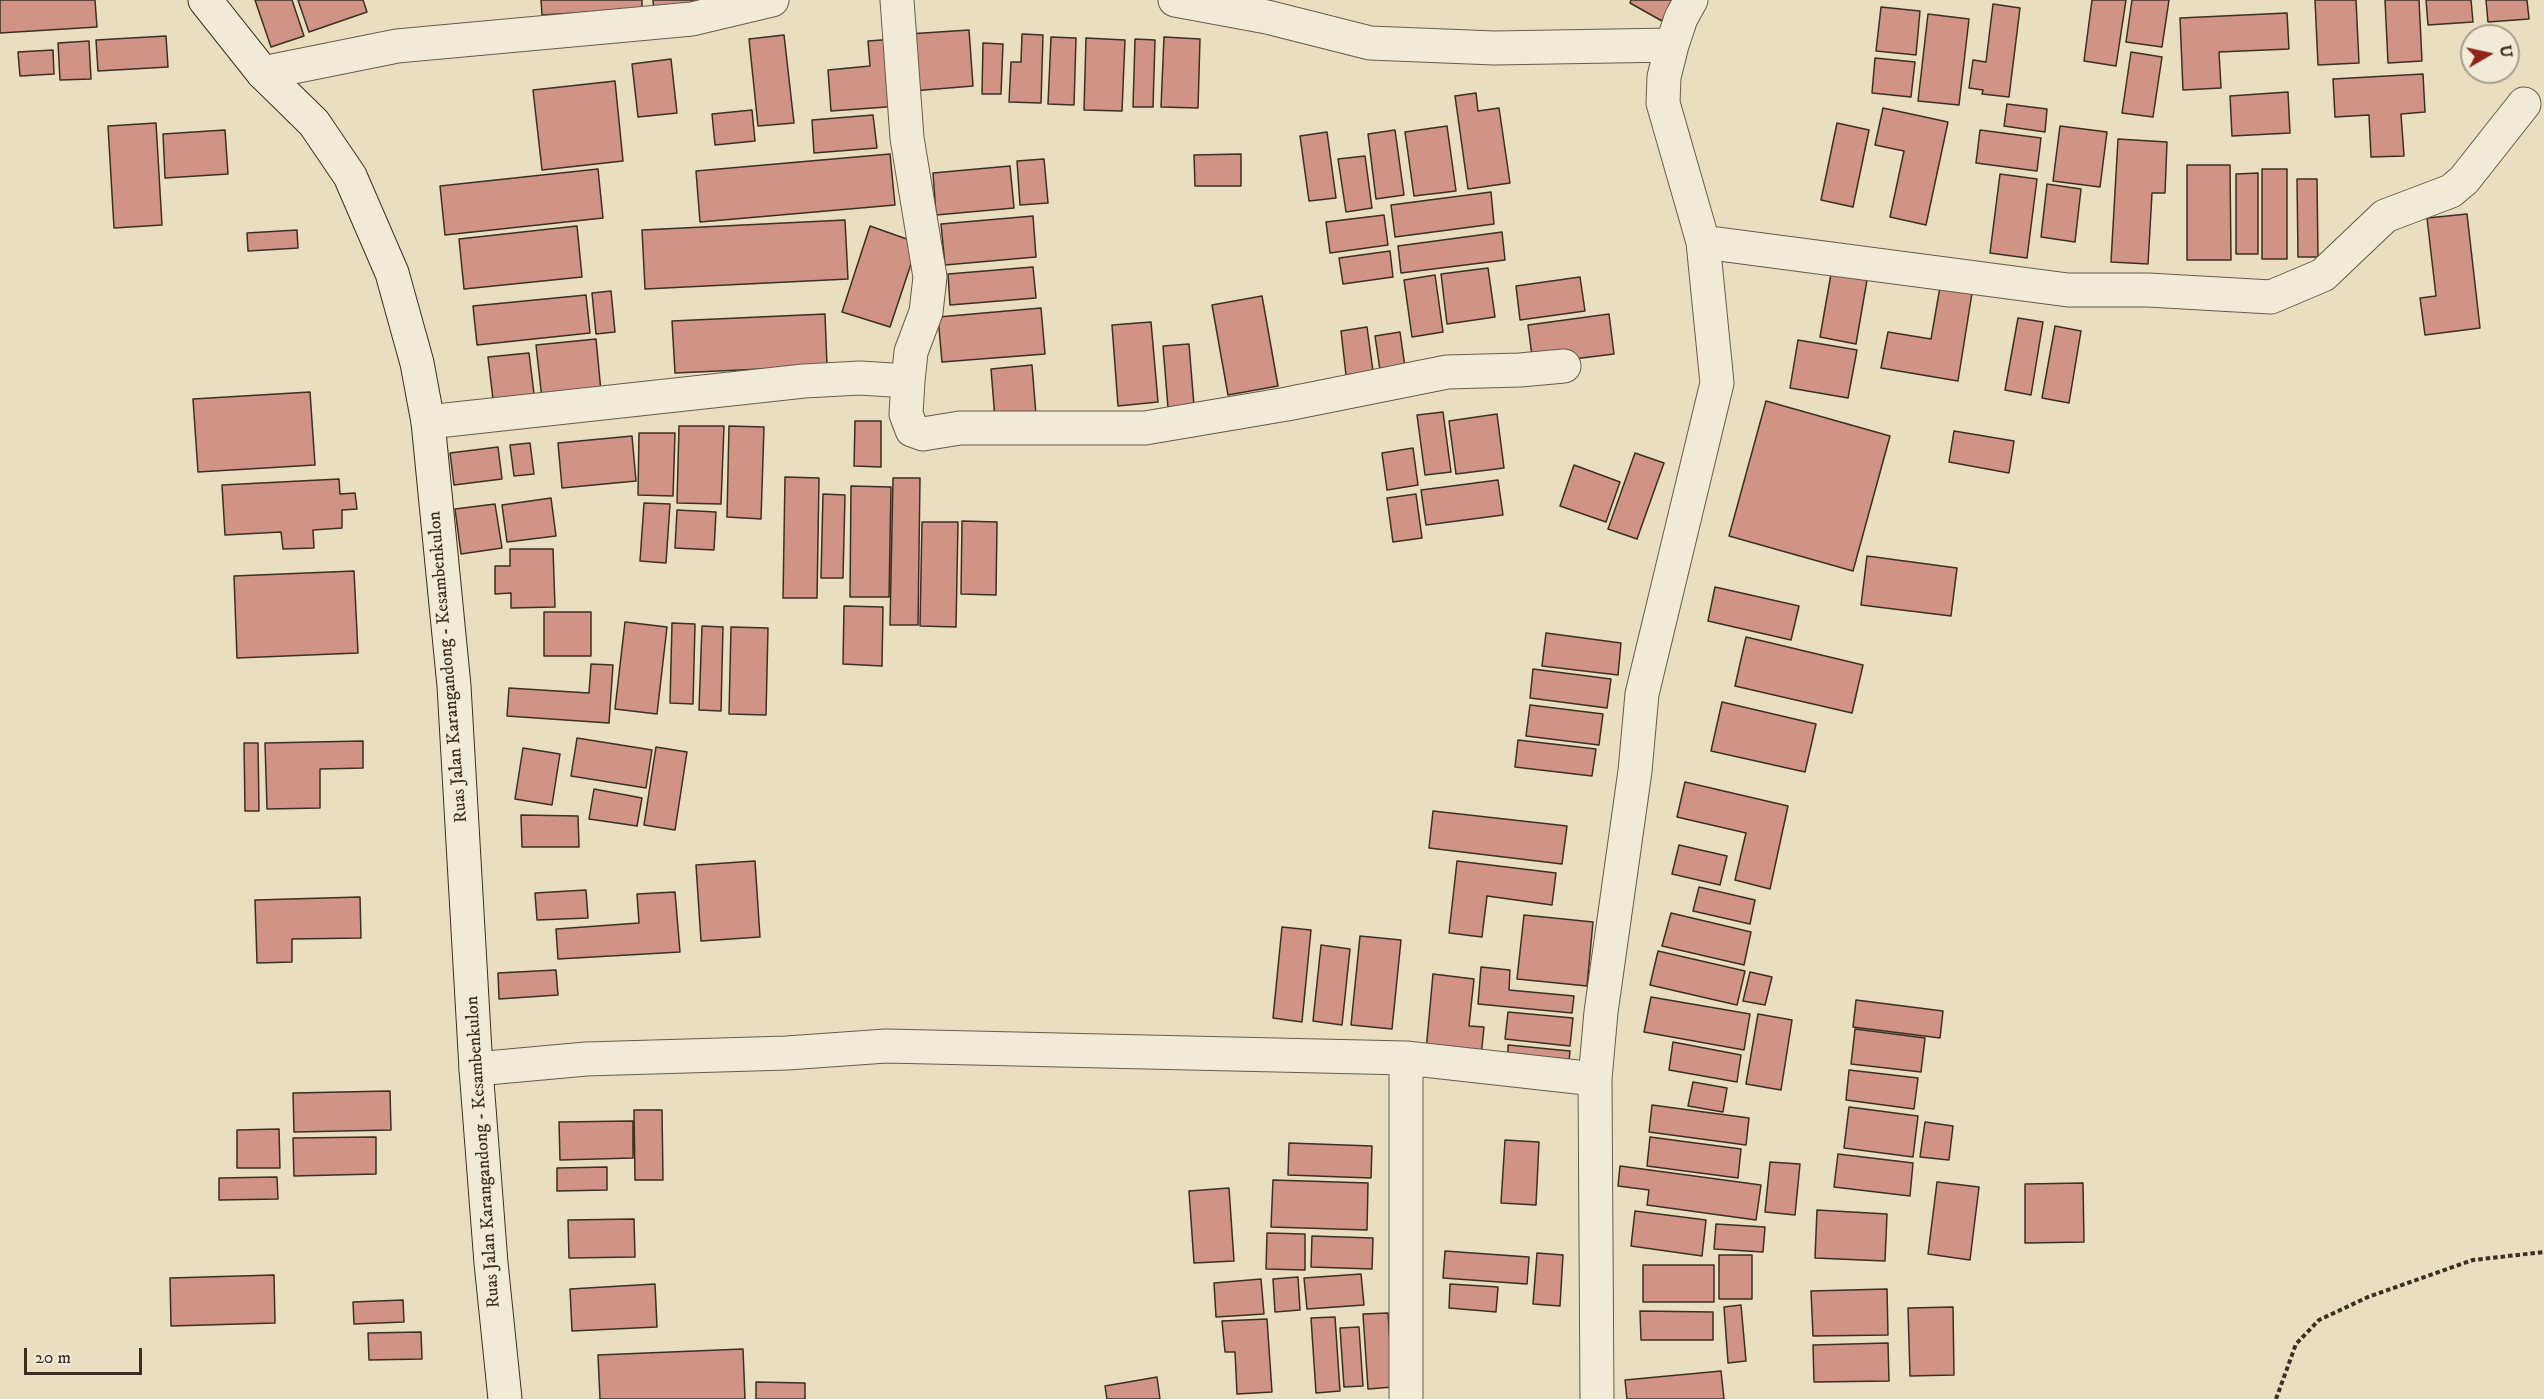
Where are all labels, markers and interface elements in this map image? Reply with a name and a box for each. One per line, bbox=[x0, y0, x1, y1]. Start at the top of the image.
north arrow bbox=[2460, 24, 2520, 84]
text: U bbox=[2495, 44, 2517, 59]
street label: Ruas Jalan Karangandong - Kesambenkulon bbox=[425, 510, 473, 824]
street label: Ruas Jalan Karangandong - Kesambenkulon bbox=[462, 995, 506, 1309]
scale bar bbox=[27, 1336, 146, 1374]
text: 20 m bbox=[35, 1347, 71, 1369]

